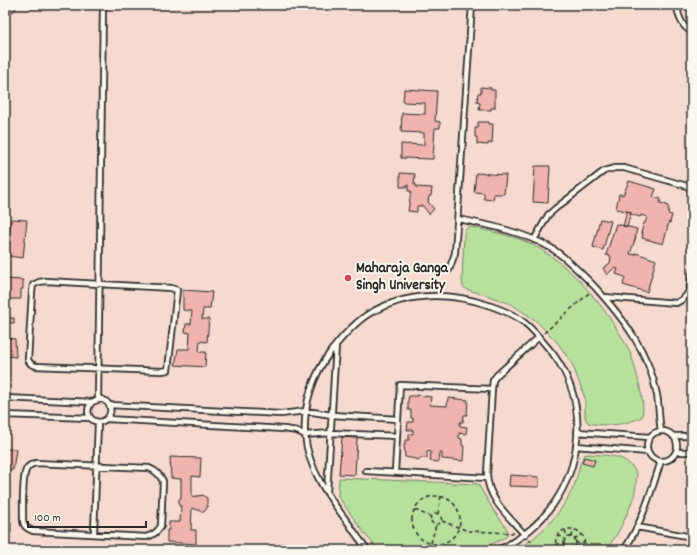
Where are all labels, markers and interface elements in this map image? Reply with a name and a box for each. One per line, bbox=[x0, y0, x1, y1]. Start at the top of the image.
place label: Maharaja Ganga Singh University bbox=[356, 258, 449, 297]
marker: Maharaja Ganga Singh University bbox=[343, 273, 353, 283]
scale bar bbox=[28, 503, 146, 529]
text: 100 m bbox=[34, 510, 61, 527]

